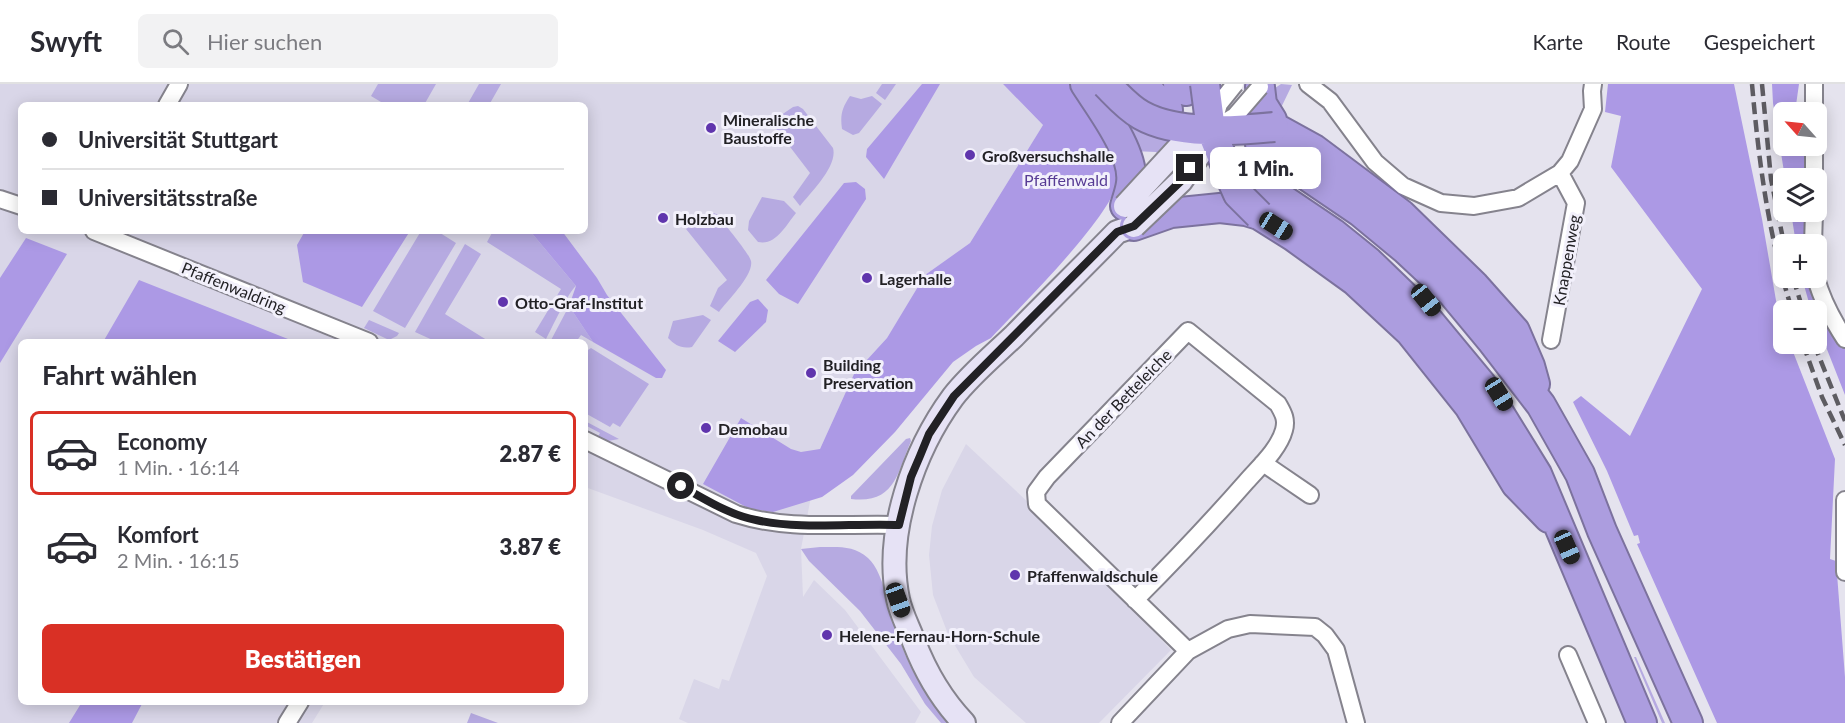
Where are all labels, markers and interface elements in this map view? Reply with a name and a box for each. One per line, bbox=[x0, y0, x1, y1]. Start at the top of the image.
search box bbox=[138, 14, 558, 68]
text: Swyft bbox=[30, 24, 102, 58]
icon: search bbox=[159, 25, 192, 58]
text: Hier suchen bbox=[207, 28, 322, 55]
text: Karte bbox=[1533, 29, 1583, 54]
text: Route bbox=[1616, 29, 1671, 54]
text: Gespeichert bbox=[1704, 29, 1815, 54]
north arrow bbox=[1773, 102, 1827, 156]
map controls bbox=[1773, 102, 1827, 354]
place label: Mineralische Baustoffe bbox=[723, 110, 814, 147]
marker: Mineralische Baustoffe bbox=[704, 121, 718, 135]
text: Universität Stuttgart bbox=[78, 126, 278, 153]
place label: Großversuchshalle bbox=[982, 146, 1114, 165]
callout: 1 Min. bbox=[1211, 147, 1322, 189]
marker: Großversuchshalle bbox=[963, 148, 977, 162]
route end bbox=[1176, 154, 1203, 181]
text: 1 Min. bbox=[1237, 156, 1294, 180]
button: layers bbox=[1773, 168, 1827, 222]
park label: Pfaffenwald bbox=[1024, 170, 1108, 189]
text: Universitätsstraße bbox=[78, 184, 258, 211]
place label: Holzbau bbox=[675, 209, 734, 228]
car bbox=[1256, 209, 1296, 243]
marker: Holzbau bbox=[656, 211, 670, 225]
street label: Knappenweg bbox=[1549, 213, 1583, 307]
button: + bbox=[1773, 234, 1827, 288]
street label: Pfaffenwaldring bbox=[179, 257, 289, 317]
place label: Lagerhalle bbox=[879, 269, 952, 288]
marker: Lagerhalle bbox=[860, 271, 874, 285]
car bbox=[1408, 280, 1444, 320]
place label: Otto-Graf-Institut bbox=[515, 293, 643, 312]
marker: Otto-Graf-Institut bbox=[496, 295, 510, 309]
button: − bbox=[1773, 300, 1827, 354]
street label: An der Betteleiche bbox=[1071, 345, 1175, 451]
place label: Building Preservation bbox=[823, 355, 913, 392]
text: Fahrt wählen bbox=[42, 358, 197, 391]
marker: Building Preservation bbox=[804, 366, 818, 380]
car bbox=[1482, 374, 1516, 414]
place label: Demobau bbox=[718, 419, 787, 438]
marker: Demobau bbox=[699, 421, 713, 435]
icon: car bbox=[45, 426, 99, 480]
text: Economy bbox=[117, 428, 207, 455]
text: 2.87 € bbox=[500, 440, 561, 467]
text: 1 Min. · 16:14 bbox=[117, 455, 240, 479]
route start bbox=[667, 472, 694, 499]
icon: car bbox=[45, 519, 99, 573]
text: Komfort bbox=[117, 521, 199, 548]
car bbox=[1551, 527, 1583, 567]
text: 3.87 € bbox=[500, 533, 561, 560]
text: 2 Min. · 16:15 bbox=[117, 548, 240, 572]
place label: Pfaffenwaldschule bbox=[1027, 566, 1158, 585]
marker: Pfaffenwaldschule bbox=[1008, 568, 1022, 582]
car bbox=[883, 580, 913, 620]
button: Bestätigen bbox=[42, 624, 564, 693]
place label: Helene-Fernau-Horn-Schule bbox=[839, 626, 1040, 645]
marker: Helene-Fernau-Horn-Schule bbox=[820, 628, 834, 642]

